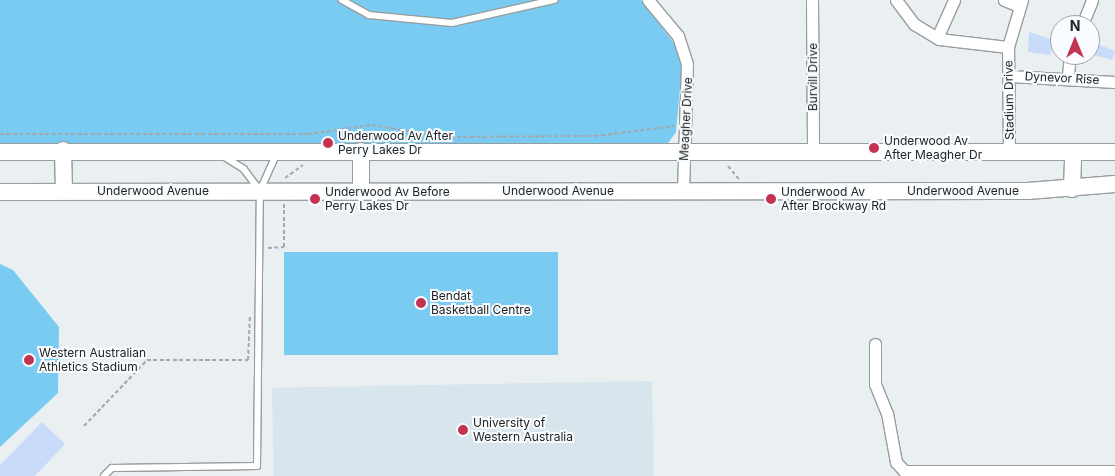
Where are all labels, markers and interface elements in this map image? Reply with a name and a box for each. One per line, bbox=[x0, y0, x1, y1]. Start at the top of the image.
north arrow bbox=[1050, 15, 1100, 65]
text: N bbox=[1070, 17, 1080, 34]
street label: Burvill Drive bbox=[806, 43, 820, 111]
street label: Stadium Drive bbox=[1001, 60, 1017, 140]
street label: Dynevor Rise bbox=[1024, 69, 1100, 87]
street label: Meagher Drive bbox=[677, 77, 695, 161]
place label: Underwood Av After Perry Lakes Dr bbox=[338, 129, 453, 157]
place label: Underwood Av After Meagher Dr bbox=[884, 134, 982, 162]
marker: Underwood Av After Perry Lakes Dr bbox=[322, 137, 334, 149]
marker: Underwood Av After Meagher Dr bbox=[868, 142, 880, 154]
street label: Underwood Avenue bbox=[97, 184, 209, 198]
street label: Underwood Avenue bbox=[502, 184, 614, 198]
street label: Underwood Avenue bbox=[907, 184, 1019, 198]
place label: Underwood Av Before Perry Lakes Dr bbox=[325, 185, 450, 213]
place label: Underwood Av After Brockway Rd bbox=[781, 185, 886, 213]
marker: Underwood Av Before Perry Lakes Dr bbox=[309, 193, 321, 205]
marker: Underwood Av After Brockway Rd bbox=[765, 193, 777, 205]
place label: Bendat Basketball Centre bbox=[431, 289, 531, 317]
marker: Bendat Basketball Centre bbox=[415, 297, 427, 309]
place label: Western Australian Athletics Stadium bbox=[39, 346, 146, 374]
marker: Western Australian Athletics Stadium bbox=[23, 354, 35, 366]
place label: University of Western Australia bbox=[473, 416, 573, 444]
marker: University of Western Australia bbox=[457, 424, 469, 436]

